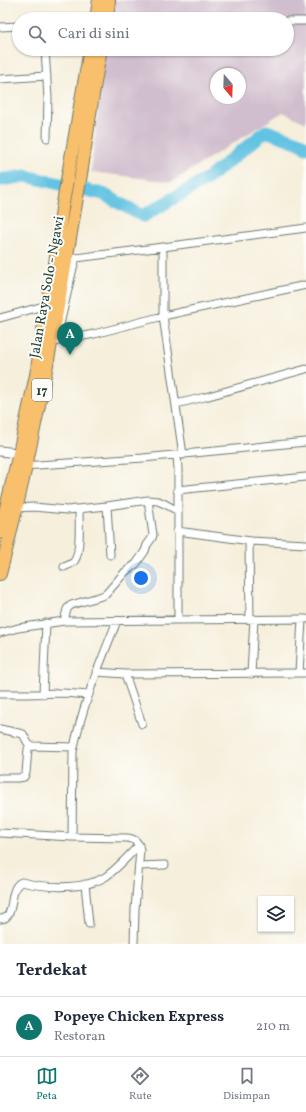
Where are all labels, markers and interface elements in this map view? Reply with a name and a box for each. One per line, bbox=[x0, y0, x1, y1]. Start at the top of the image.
search box bbox=[12, 12, 294, 56]
icon: search bbox=[26, 23, 48, 45]
text: Cari di sini bbox=[58, 24, 129, 45]
north arrow bbox=[210, 68, 246, 104]
street label: Jalan Raya Solo - Ngawi bbox=[26, 215, 69, 360]
pin: A bbox=[57, 322, 83, 355]
road number: 17 bbox=[32, 379, 52, 401]
your location bbox=[131, 568, 151, 588]
map controls bbox=[258, 896, 294, 932]
button: layers bbox=[258, 896, 294, 932]
text: Terdekat bbox=[16, 959, 87, 982]
text: Popeye Chicken Express bbox=[54, 1007, 224, 1028]
text: A bbox=[24, 1018, 34, 1036]
text: 210 m bbox=[256, 1018, 290, 1036]
text: Restoran bbox=[54, 1028, 105, 1046]
tab: Peta bbox=[36, 1065, 58, 1104]
tab: Rute bbox=[129, 1065, 152, 1104]
tab: Disimpan bbox=[223, 1065, 270, 1104]

